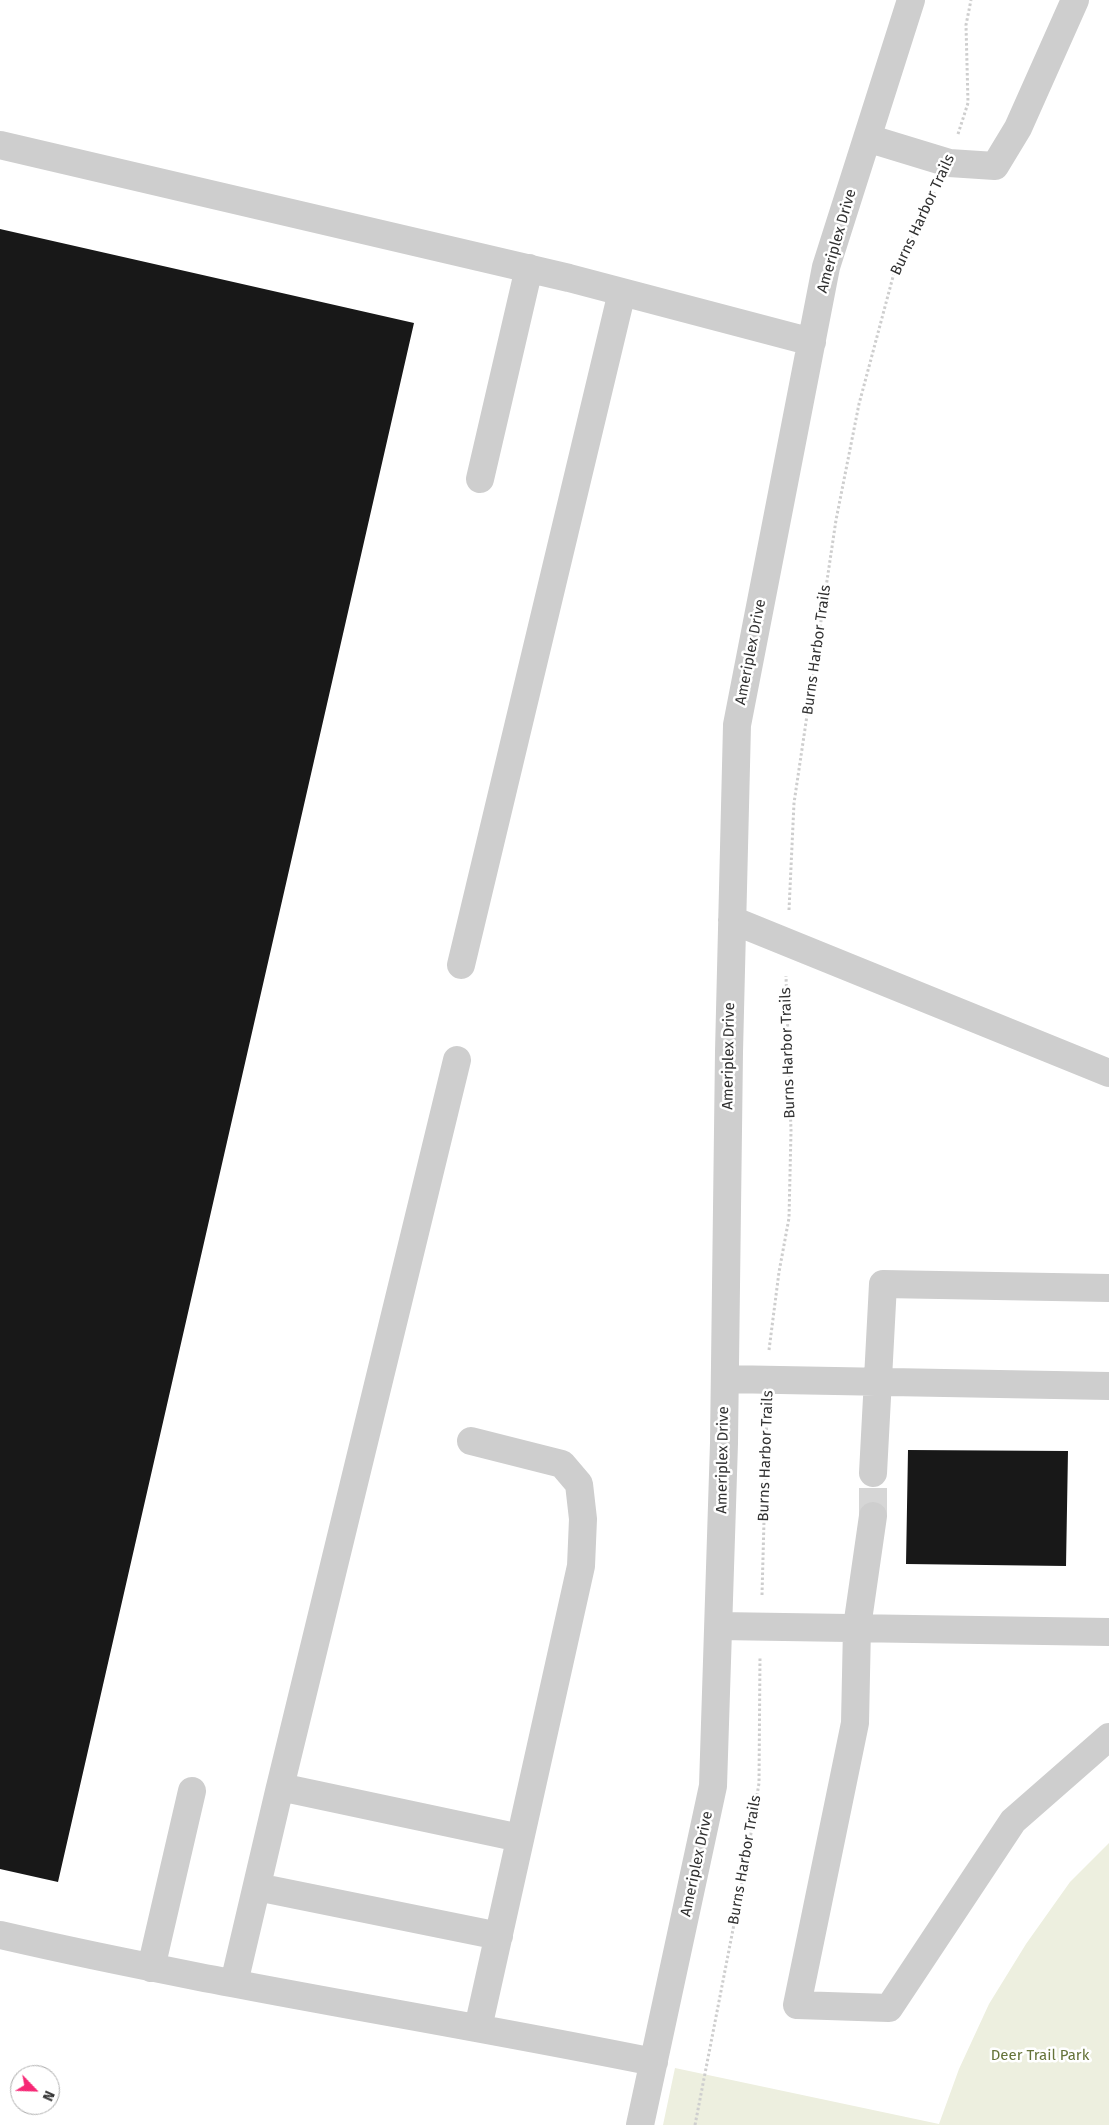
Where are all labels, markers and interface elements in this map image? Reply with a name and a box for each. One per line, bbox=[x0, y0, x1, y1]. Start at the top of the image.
street label: Burns Harbor Trails bbox=[887, 152, 959, 278]
street label: Ameriplex Drive bbox=[814, 187, 860, 295]
street label: Burns Harbor Trails bbox=[799, 584, 835, 716]
street label: Ameriplex Drive bbox=[732, 598, 770, 706]
street label: Burns Harbor Trails bbox=[777, 987, 799, 1119]
street label: Ameriplex Drive bbox=[719, 1002, 739, 1110]
street label: Burns Harbor Trails bbox=[755, 1390, 777, 1522]
street label: Ameriplex Drive bbox=[713, 1406, 733, 1514]
street label: Burns Harbor Trails bbox=[725, 1794, 765, 1926]
street label: Ameriplex Drive bbox=[677, 1810, 717, 1918]
park label: Deer Trail Park bbox=[991, 2047, 1089, 2065]
north arrow bbox=[10, 2065, 60, 2115]
text: N bbox=[39, 2088, 58, 2104]

